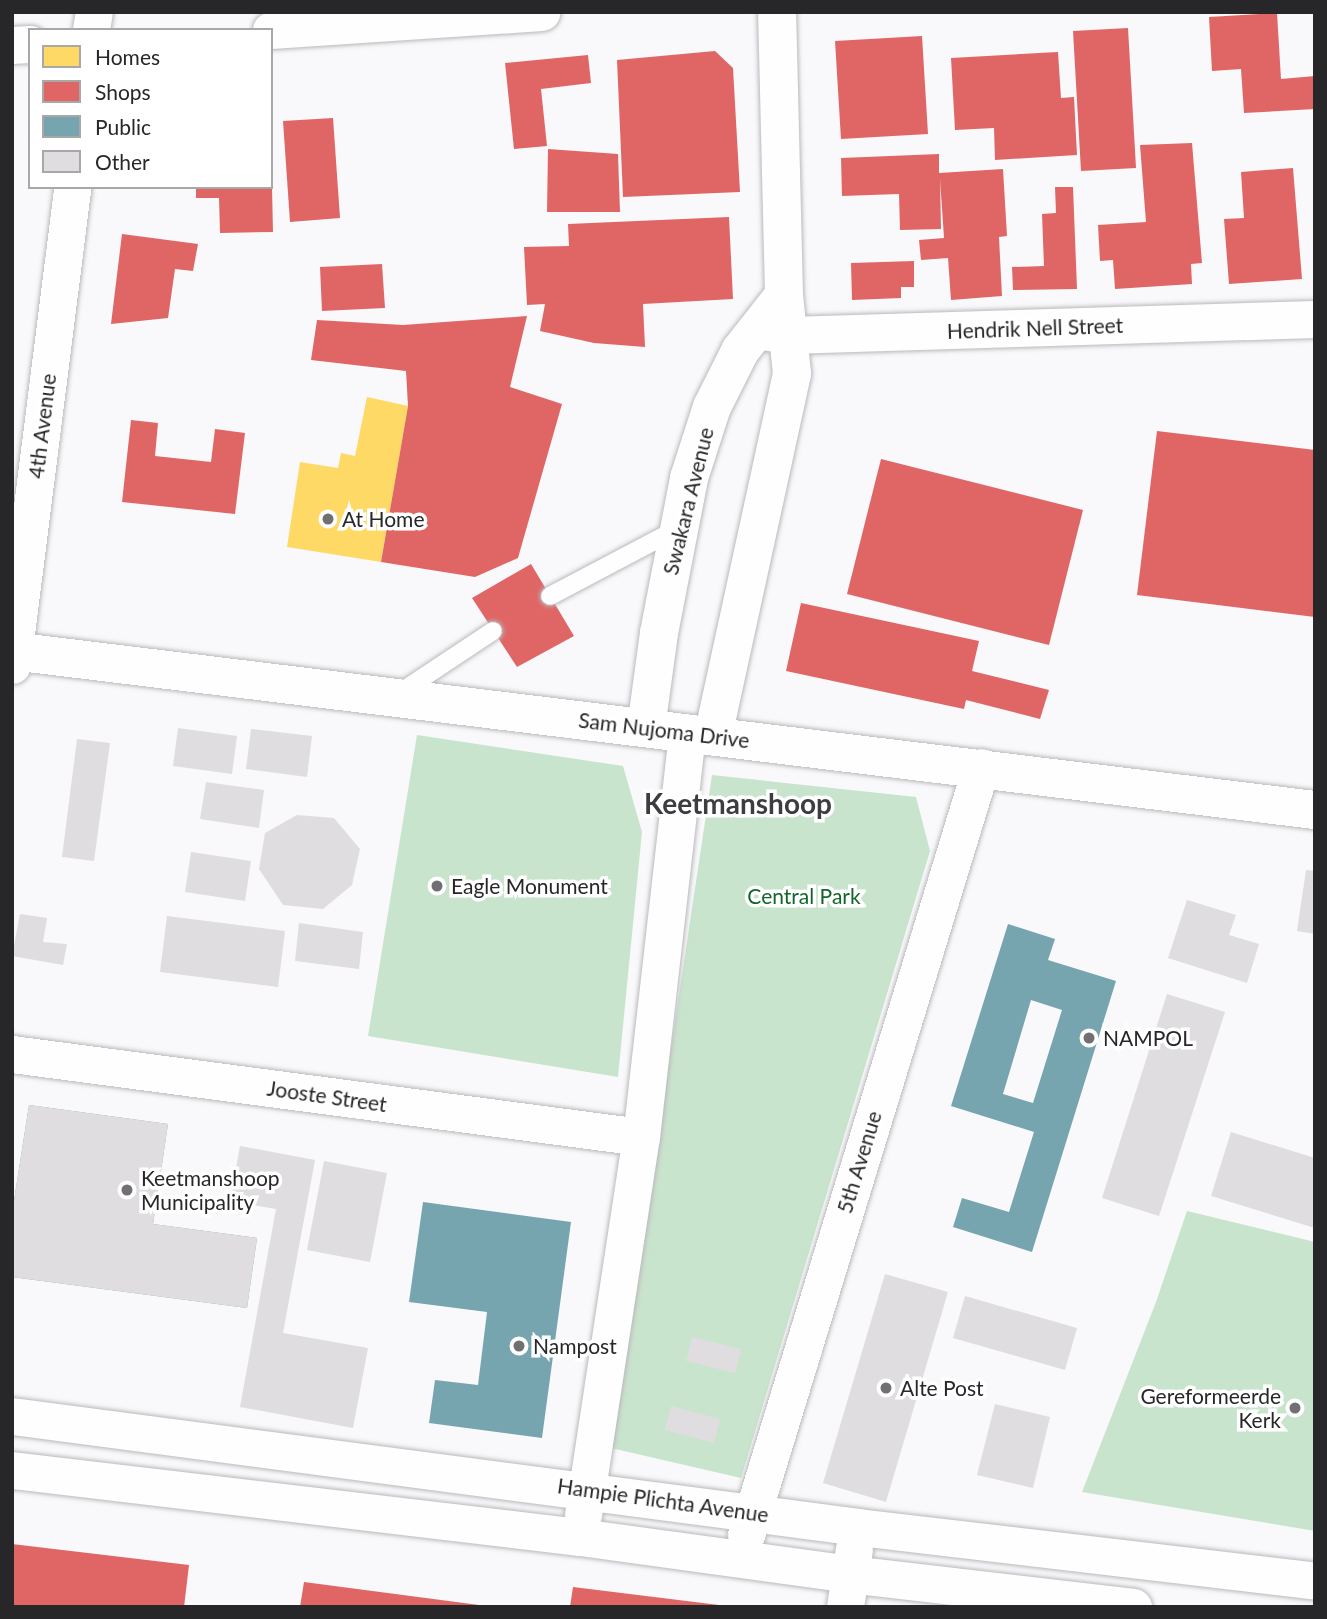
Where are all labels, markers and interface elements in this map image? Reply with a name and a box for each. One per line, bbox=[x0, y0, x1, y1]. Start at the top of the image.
legend bbox=[28, 28, 273, 189]
text: Homes bbox=[95, 44, 160, 69]
text: Shops bbox=[95, 79, 151, 104]
text: Public bbox=[95, 114, 151, 139]
text: Other bbox=[95, 149, 150, 174]
street label: Hendrik Nell Street bbox=[946, 312, 1124, 344]
street label: 4th Avenue bbox=[23, 372, 61, 480]
street label: Swakara Avenue bbox=[657, 424, 719, 578]
place label: At Home bbox=[342, 506, 424, 532]
marker: At Home bbox=[320, 511, 336, 527]
street label: Sam Nujoma Drive bbox=[577, 707, 751, 753]
district label: Keetmanshoop bbox=[644, 786, 832, 820]
place label: Eagle Monument bbox=[451, 873, 608, 899]
marker: Eagle Monument bbox=[429, 878, 445, 894]
park label: Central Park bbox=[747, 883, 861, 909]
place label: NAMPOL bbox=[1103, 1025, 1193, 1051]
marker: NAMPOL bbox=[1081, 1030, 1097, 1046]
street label: Jooste Street bbox=[266, 1075, 388, 1117]
street label: 5th Avenue bbox=[831, 1107, 887, 1217]
place label: Keetmanshoop Municipality bbox=[141, 1165, 280, 1215]
marker: Keetmanshoop Municipality bbox=[119, 1182, 135, 1198]
place label: Nampost bbox=[533, 1333, 617, 1359]
marker: Nampost bbox=[511, 1338, 527, 1354]
place label: Alte Post bbox=[900, 1375, 984, 1401]
marker: Alte Post bbox=[878, 1380, 894, 1396]
place label: Gereformeerde Kerk bbox=[1140, 1383, 1281, 1433]
marker: Gereformeerde Kerk bbox=[1287, 1400, 1303, 1416]
street label: Hampie Plichta Avenue bbox=[555, 1473, 771, 1527]

